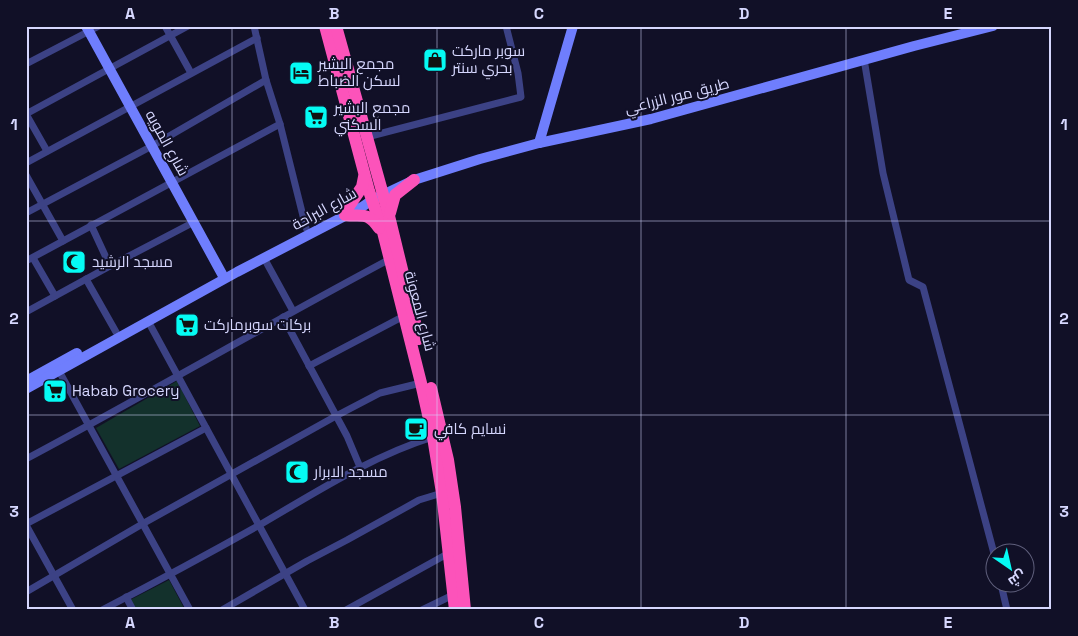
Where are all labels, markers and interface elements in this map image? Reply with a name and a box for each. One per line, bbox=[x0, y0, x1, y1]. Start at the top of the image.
text: A bbox=[125, 3, 135, 24]
text: B bbox=[329, 3, 339, 24]
text: C bbox=[534, 3, 544, 24]
text: D bbox=[739, 3, 749, 24]
text: E bbox=[944, 3, 953, 24]
place label: سوبر ماركت بحري سنتر bbox=[451, 41, 525, 80]
shop icon: سوبر ماركت بحري سنتر bbox=[422, 47, 448, 73]
place label: مجمع البشير لسكن الضباط bbox=[317, 54, 401, 91]
hotel icon: مجمع البشير لسكن الضباط bbox=[288, 60, 314, 86]
street label: طريق مور الزراعي bbox=[623, 73, 732, 121]
place label: مجمع البشير السكني bbox=[333, 98, 411, 137]
supermarket icon: مجمع البشير السكني bbox=[303, 104, 329, 130]
street label: شارع المويه bbox=[140, 106, 193, 180]
text: 1 bbox=[10, 114, 18, 135]
text: 1 bbox=[1060, 114, 1068, 135]
street label: شارع البراحة bbox=[288, 183, 360, 236]
mosque icon: مسجد الرشيد bbox=[61, 249, 87, 275]
place label: مسجد الرشيد bbox=[92, 252, 173, 271]
street label: شارع المعونة bbox=[399, 269, 440, 353]
text: 2 bbox=[9, 308, 19, 329]
text: 2 bbox=[1059, 308, 1069, 329]
supermarket icon: بركات سوبرماركت bbox=[174, 312, 200, 338]
place label: بركات سوبرماركت bbox=[204, 315, 311, 334]
supermarket icon: Habab Grocery bbox=[42, 378, 68, 404]
place label: Habab Grocery bbox=[72, 381, 180, 400]
cafe icon: نسايم كافي bbox=[403, 416, 429, 442]
place label: نسايم كافي bbox=[434, 419, 506, 441]
mosque icon: مسجد الابرار bbox=[284, 459, 310, 485]
place label: مسجد الابرار bbox=[313, 462, 388, 481]
text: 3 bbox=[9, 501, 19, 522]
text: 3 bbox=[1059, 501, 1069, 522]
north arrow bbox=[986, 544, 1036, 594]
text: ش bbox=[1005, 566, 1030, 591]
text: A bbox=[125, 612, 135, 633]
text: B bbox=[329, 612, 339, 633]
text: C bbox=[534, 612, 544, 633]
text: D bbox=[739, 612, 749, 633]
text: E bbox=[944, 612, 953, 633]

